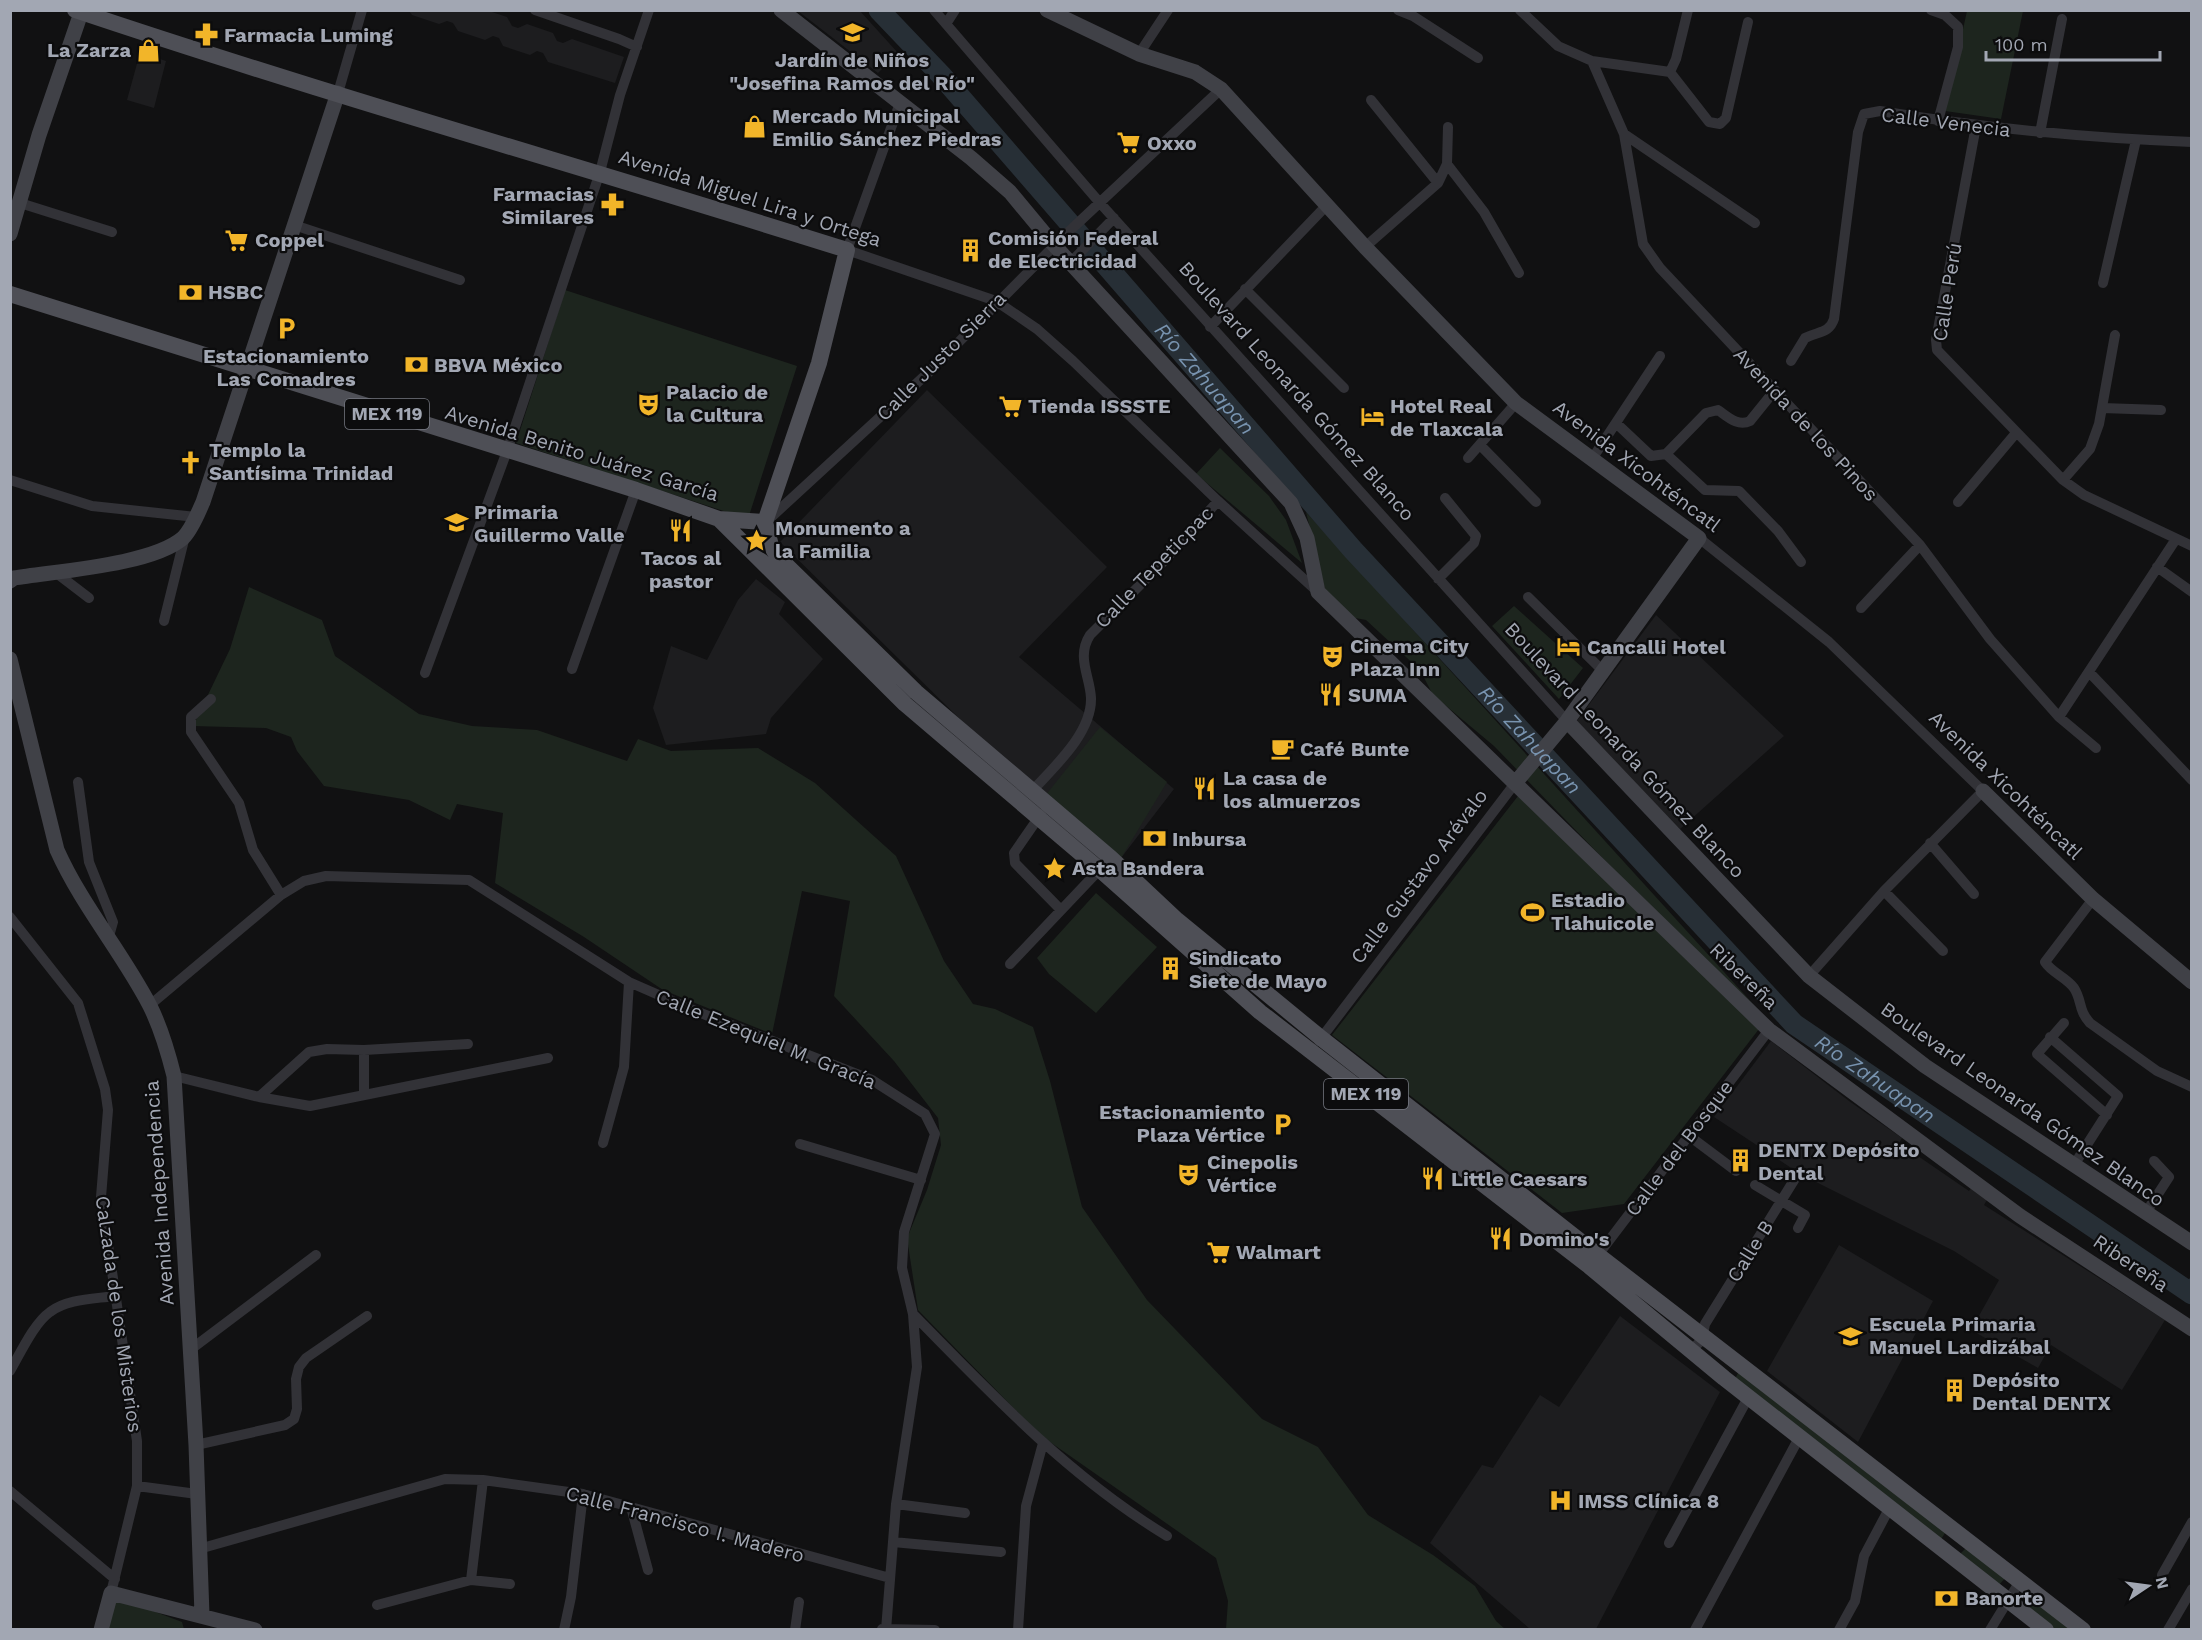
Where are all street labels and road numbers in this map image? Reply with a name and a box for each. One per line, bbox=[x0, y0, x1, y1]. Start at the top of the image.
street label: Calle Venecia bbox=[1880, 102, 2012, 142]
street label: Avenida Miguel Lira y Ortega bbox=[616, 144, 884, 252]
street label: Calle Perú bbox=[1927, 241, 1967, 343]
street label: Boulevard Leonarda Gómez Blanco bbox=[1174, 256, 1420, 526]
street label: Calle Justo Sierra bbox=[871, 286, 1011, 426]
street label: Avenida de los Pinos bbox=[1729, 342, 1883, 506]
street label: Avenida Xicohténcatl bbox=[1548, 395, 1726, 537]
road number: MEX 119 bbox=[345, 399, 429, 429]
street label: Avenida Benito Juárez García bbox=[442, 400, 722, 506]
street label: Calle Tepeticpac bbox=[1090, 501, 1218, 633]
street label: Boulevard Leonarda Gómez Blanco bbox=[1500, 617, 1750, 883]
street label: Avenida Xicohténcatl bbox=[1924, 706, 2088, 864]
street label: Calle Gustavo Arévalo bbox=[1345, 784, 1493, 968]
street label: Ribereña bbox=[1705, 938, 1783, 1014]
street label: Calle Ezequiel M. Gracía bbox=[652, 984, 880, 1094]
street label: Boulevard Leonarda Gómez Blanco bbox=[1876, 996, 2170, 1212]
street label: Calle del Bosque bbox=[1620, 1075, 1738, 1221]
road number: MEX 119 bbox=[1324, 1079, 1408, 1109]
street label: Avenida Independencia bbox=[139, 1080, 179, 1306]
street label: Calzada de los Misterios bbox=[91, 1194, 147, 1434]
street label: Calle B bbox=[1722, 1216, 1778, 1286]
street label: Ribereña bbox=[2089, 1229, 2173, 1297]
street label: Calle Francisco I. Madero bbox=[563, 1481, 807, 1567]

